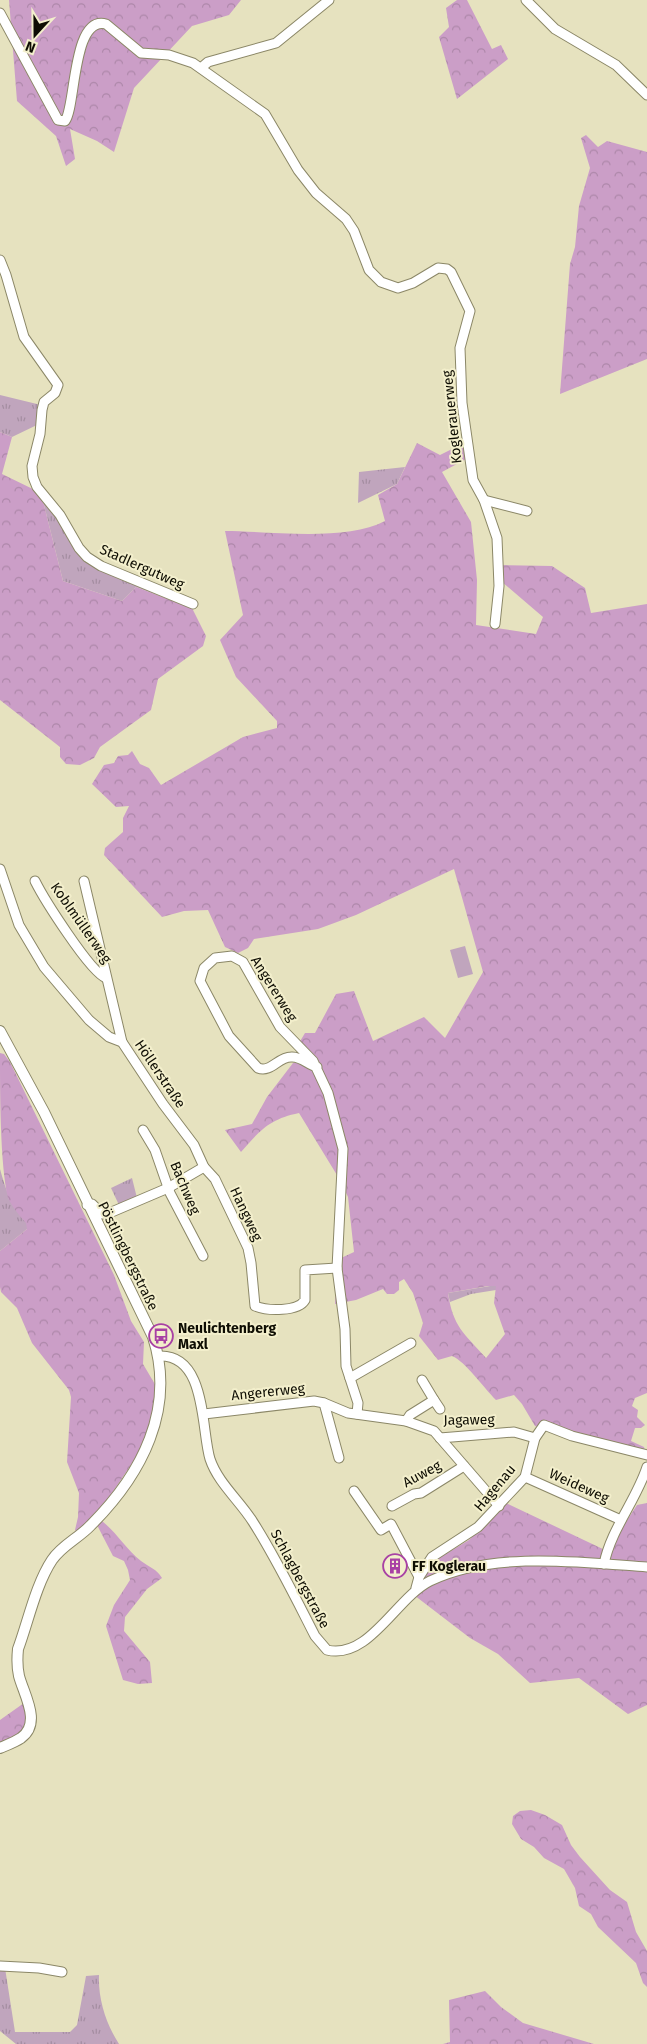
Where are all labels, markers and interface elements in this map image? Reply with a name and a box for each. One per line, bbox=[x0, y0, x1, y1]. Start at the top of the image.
north arrow bbox=[10, 10, 60, 60]
text: N bbox=[23, 37, 38, 56]
street label: Koglerauerweg bbox=[439, 369, 465, 465]
street label: Stadlergutweg bbox=[97, 541, 188, 594]
street label: Koblmüllerweg bbox=[47, 879, 116, 967]
street label: Angererweg bbox=[247, 953, 301, 1025]
street label: Höllerstraße bbox=[131, 1037, 189, 1111]
street label: Bachweg bbox=[166, 1159, 204, 1218]
street label: Hangweg bbox=[226, 1184, 266, 1244]
street label: Pöstlingbergstraße bbox=[94, 1199, 162, 1313]
place label: Neulichtenberg Maxl bbox=[178, 1320, 276, 1353]
bus stop icon: Neulichtenberg Maxl bbox=[148, 1323, 174, 1349]
street label: Angererweg bbox=[230, 1380, 306, 1404]
street label: Jagaweg bbox=[443, 1411, 495, 1429]
street label: Auweg bbox=[400, 1457, 445, 1491]
street label: Hagenau bbox=[471, 1461, 519, 1515]
street label: Weideweg bbox=[546, 1465, 612, 1507]
street label: Schlagbergstraße bbox=[267, 1527, 333, 1631]
building icon: FF Koglerau bbox=[382, 1553, 408, 1579]
place label: FF Koglerau bbox=[412, 1558, 486, 1575]

